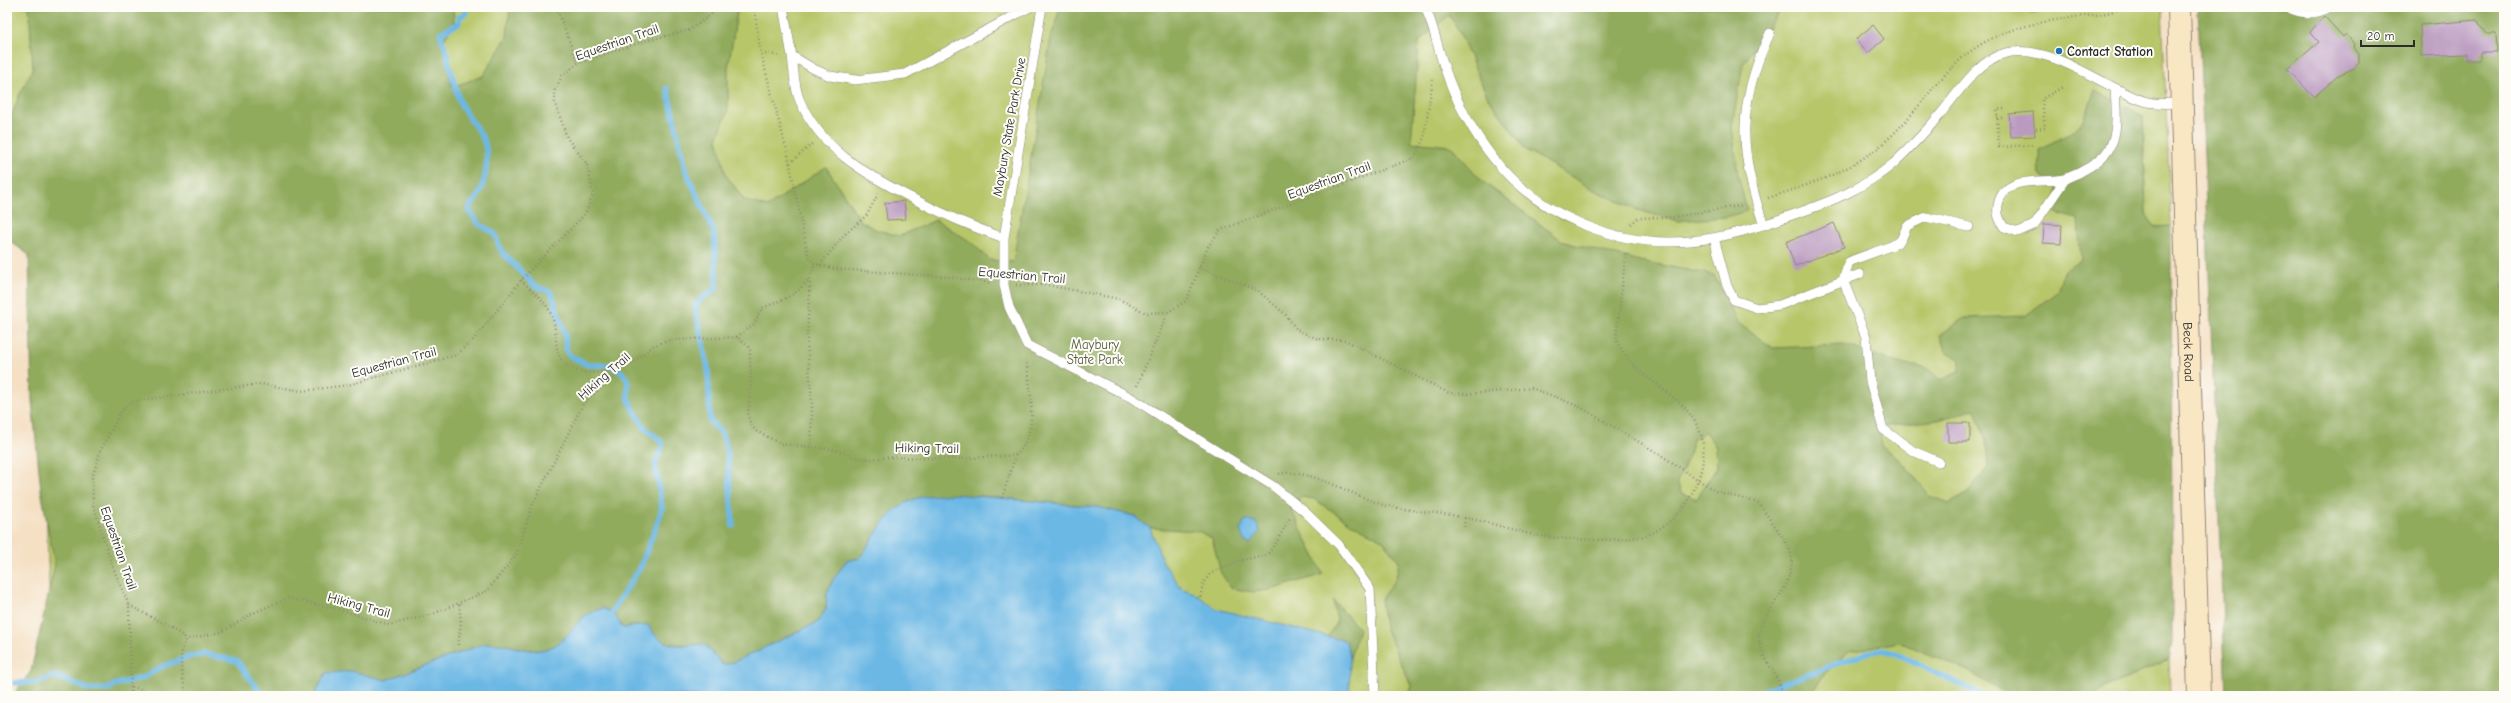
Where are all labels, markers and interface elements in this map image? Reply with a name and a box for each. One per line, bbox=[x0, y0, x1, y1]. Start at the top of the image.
street label: Equestrian Trail bbox=[573, 21, 661, 63]
scale bar bbox=[2361, 22, 2414, 48]
text: 20 m bbox=[2367, 29, 2395, 43]
place label: Contact Station bbox=[2067, 44, 2153, 59]
marker: Contact Station bbox=[2054, 46, 2064, 56]
street label: Maybury State Park Drive bbox=[989, 56, 1029, 198]
street label: Equestrian Trail bbox=[1285, 158, 1373, 202]
street label: Equestrian Trail bbox=[978, 264, 1066, 286]
street label: Beck Road bbox=[2181, 322, 2197, 382]
park label: Maybury State Park bbox=[1067, 337, 1124, 367]
street label: Equestrian Trail bbox=[350, 343, 438, 381]
street label: Hiking Trail bbox=[575, 349, 633, 403]
street label: Hiking Trail bbox=[895, 440, 959, 456]
street label: Equestrian Trail bbox=[98, 504, 140, 592]
street label: Hiking Trail bbox=[326, 589, 392, 621]

